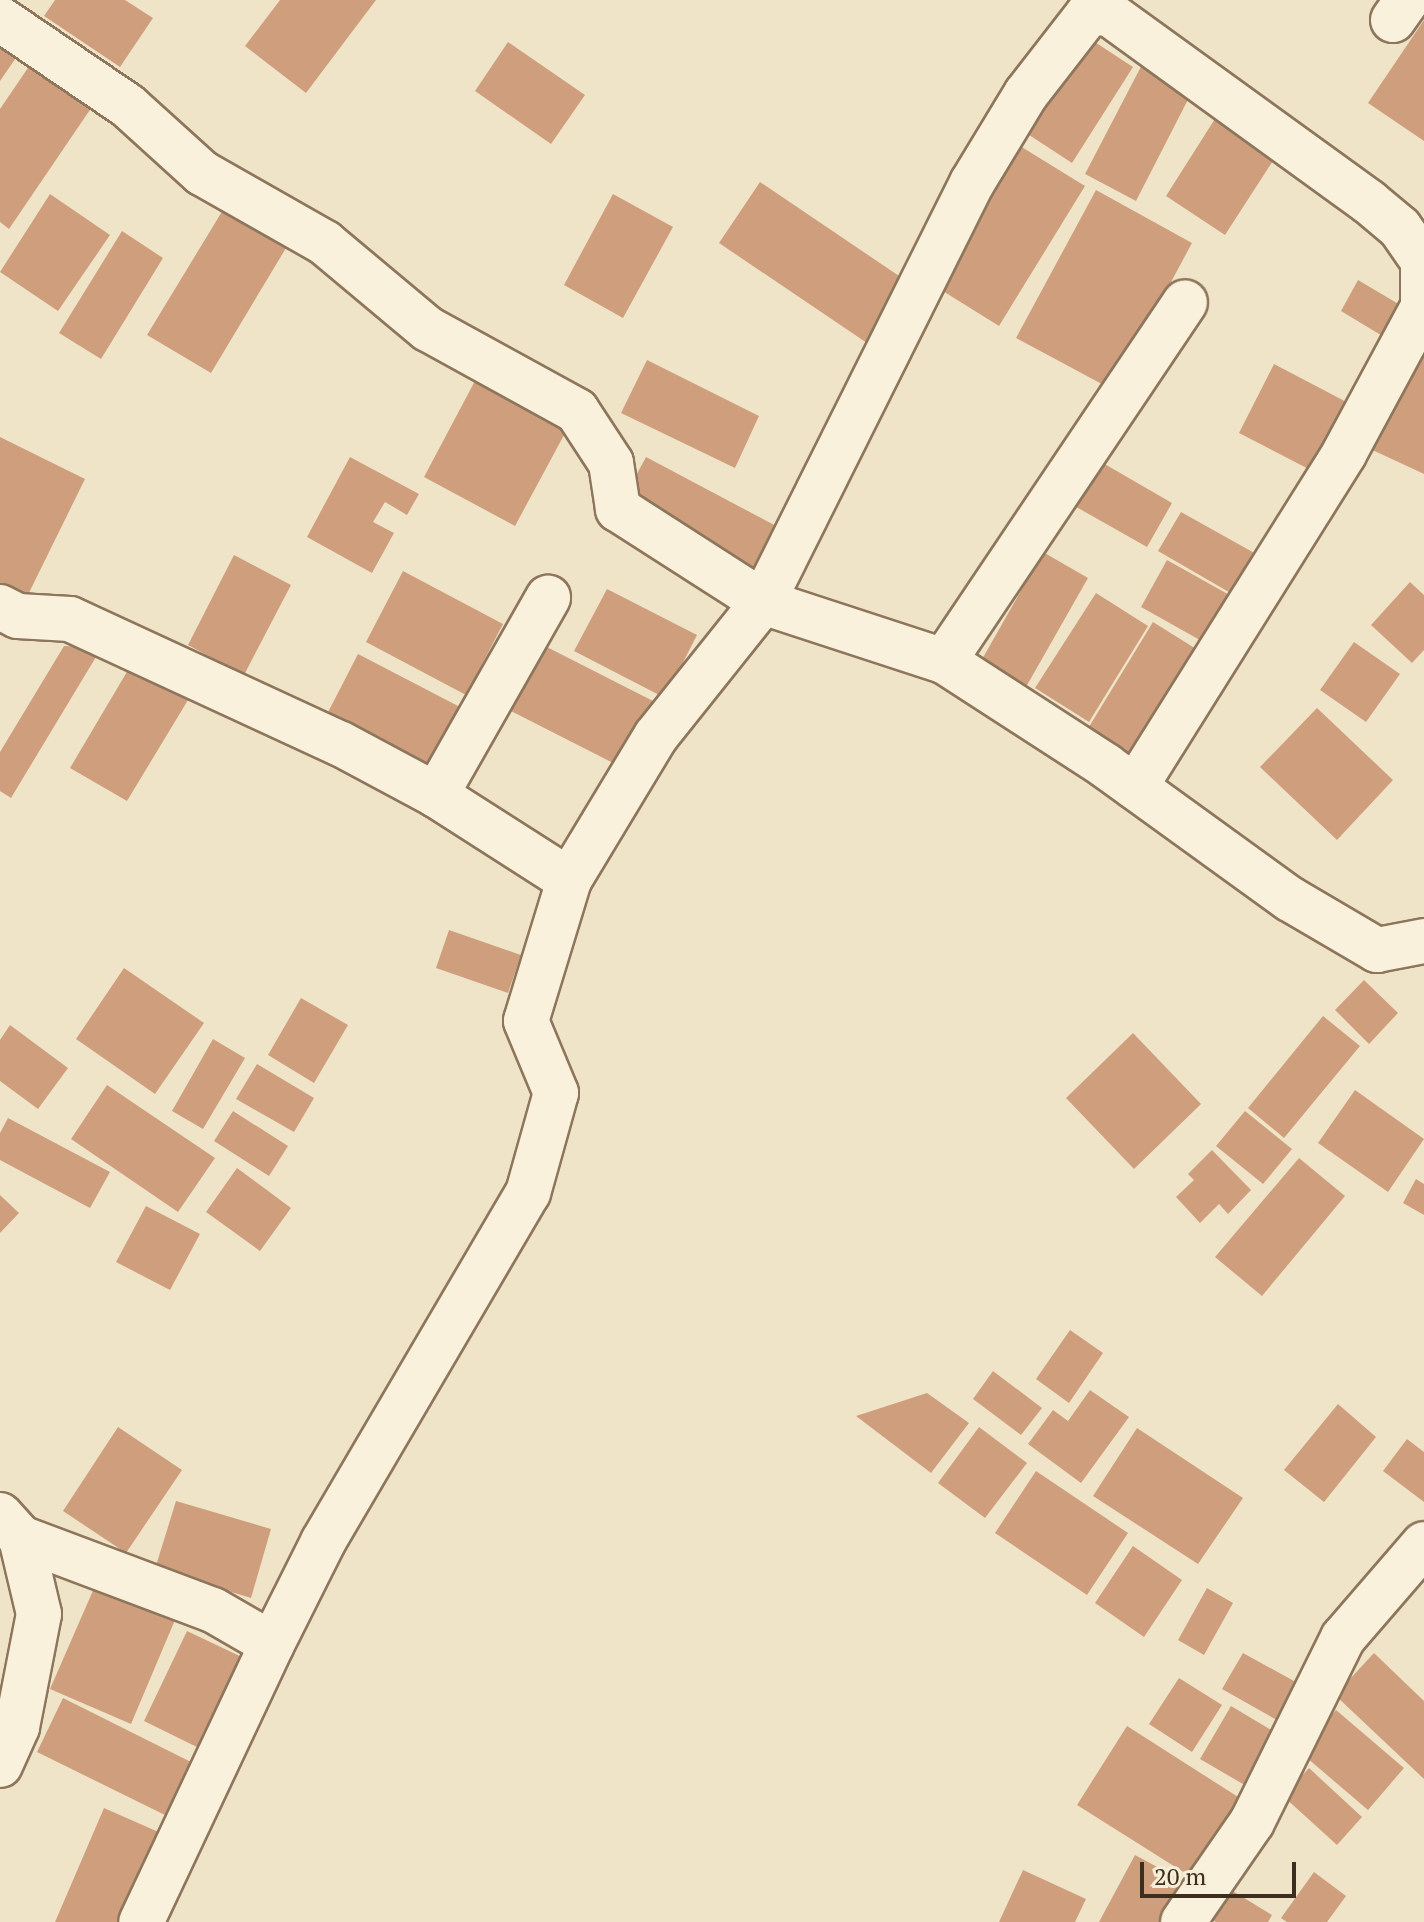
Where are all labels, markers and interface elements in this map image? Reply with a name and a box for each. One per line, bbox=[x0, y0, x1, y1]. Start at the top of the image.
scale bar bbox=[1144, 1846, 1300, 1896]
text: 20 m bbox=[1154, 1860, 1206, 1892]

